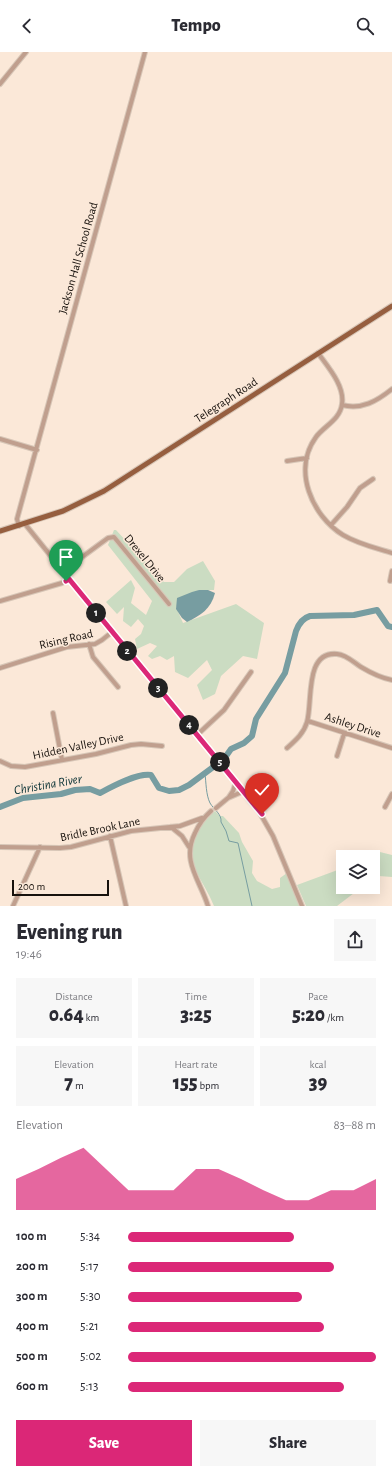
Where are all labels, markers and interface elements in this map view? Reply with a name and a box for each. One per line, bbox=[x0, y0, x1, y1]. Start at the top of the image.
icon: back bbox=[16, 15, 38, 37]
icon: search bbox=[354, 15, 376, 37]
text: Tempo bbox=[171, 17, 221, 35]
street label: Jackson Hall School Road bbox=[56, 201, 100, 315]
street label: Telegraph Road bbox=[192, 375, 260, 425]
street label: Drexel Drive bbox=[122, 532, 168, 584]
pin bbox=[49, 540, 83, 581]
icon: arrive bbox=[55, 546, 77, 568]
pin: 1 bbox=[86, 603, 106, 623]
text: 1 bbox=[94, 607, 98, 618]
street label: Rising Road bbox=[38, 627, 94, 651]
pin: 2 bbox=[117, 641, 137, 661]
text: 2 bbox=[124, 645, 130, 656]
pin: 3 bbox=[148, 678, 168, 698]
text: 3 bbox=[156, 682, 160, 693]
street label: Ashley Drive bbox=[323, 710, 383, 741]
pin: 4 bbox=[179, 715, 199, 735]
text: 4 bbox=[186, 719, 192, 730]
street label: Hidden Valley Drive bbox=[32, 731, 125, 762]
pin: 5 bbox=[210, 752, 230, 772]
text: 5 bbox=[218, 756, 222, 767]
water label: Christina River bbox=[13, 773, 84, 797]
pin bbox=[245, 773, 279, 814]
icon: check bbox=[251, 779, 273, 801]
street label: Bridle Brook Lane bbox=[59, 815, 141, 843]
map controls bbox=[336, 850, 380, 894]
button: layers bbox=[336, 850, 380, 894]
scale bar bbox=[12, 878, 109, 897]
text: 200 m bbox=[18, 881, 45, 892]
button: share bbox=[334, 919, 376, 961]
text: Evening run bbox=[16, 921, 123, 943]
text: 19:46 bbox=[16, 948, 42, 961]
text: Distance bbox=[55, 991, 93, 1002]
text: Time bbox=[185, 991, 207, 1002]
text: Pace bbox=[308, 991, 328, 1002]
text: 0.64 bbox=[49, 1005, 84, 1025]
text: 3:25 bbox=[180, 1005, 212, 1025]
text: 5:20 bbox=[292, 1005, 325, 1025]
text: km bbox=[84, 1012, 99, 1023]
text: /km bbox=[325, 1012, 344, 1023]
text: Elevation bbox=[54, 1059, 94, 1070]
text: Heart rate bbox=[174, 1059, 218, 1070]
text: kcal bbox=[310, 1059, 326, 1070]
text: 7 bbox=[64, 1073, 73, 1093]
text: 155 bbox=[173, 1073, 198, 1093]
text: 39 bbox=[309, 1073, 327, 1093]
text: m bbox=[73, 1080, 84, 1091]
text: bpm bbox=[198, 1080, 219, 1091]
text: Elevation bbox=[16, 1119, 63, 1132]
text: 83–88 m bbox=[333, 1119, 376, 1132]
text: 100 m bbox=[16, 1230, 47, 1243]
text: 5:34 bbox=[80, 1230, 100, 1243]
text: 200 m bbox=[16, 1260, 48, 1273]
text: 5:17 bbox=[80, 1260, 98, 1273]
text: 300 m bbox=[16, 1290, 48, 1303]
text: 5:30 bbox=[80, 1290, 101, 1303]
text: 400 m bbox=[16, 1320, 49, 1333]
text: 5:21 bbox=[80, 1320, 99, 1333]
text: 500 m bbox=[16, 1350, 48, 1363]
text: 5:02 bbox=[80, 1350, 101, 1363]
text: 600 m bbox=[16, 1380, 48, 1393]
text: 5:13 bbox=[80, 1380, 98, 1393]
button: Save bbox=[16, 1420, 192, 1466]
button: Share bbox=[200, 1420, 376, 1466]

